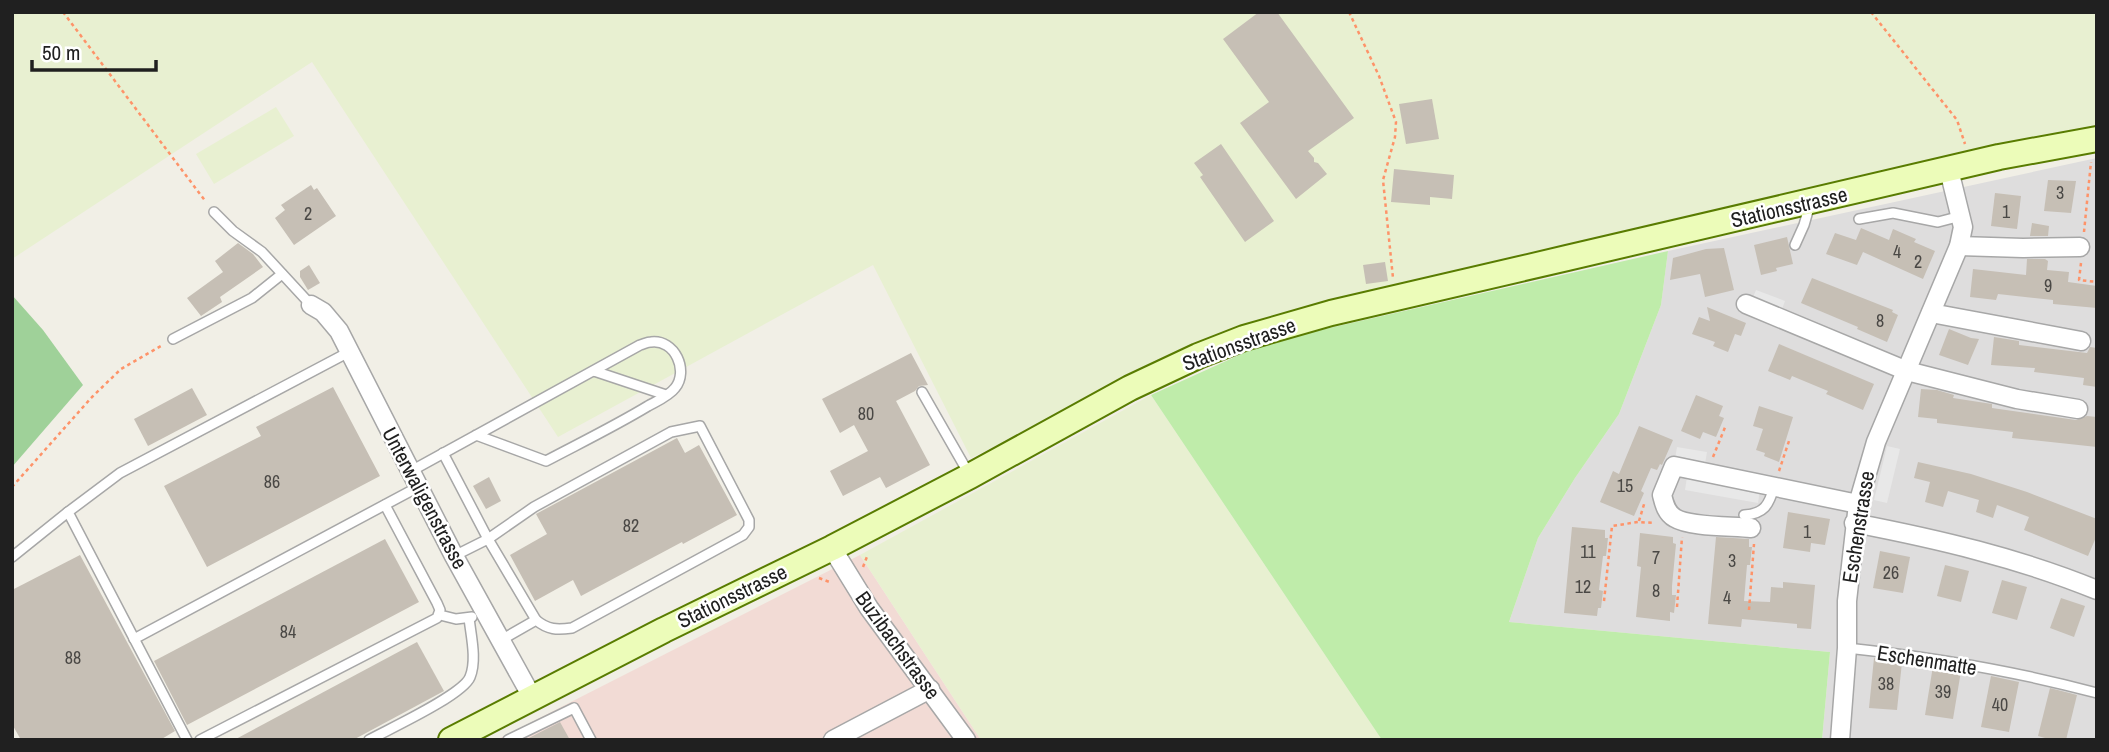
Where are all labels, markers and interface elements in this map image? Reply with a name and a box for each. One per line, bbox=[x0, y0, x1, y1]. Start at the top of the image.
scale bar bbox=[32, 28, 156, 72]
text: 50 m bbox=[42, 38, 80, 67]
street label: Stationsstrasse bbox=[1728, 180, 1850, 234]
house number: 3 bbox=[2056, 180, 2064, 205]
house number: 1 bbox=[2002, 199, 2011, 224]
house number: 2 bbox=[304, 201, 312, 226]
house number: 4 bbox=[1893, 239, 1901, 264]
house number: 2 bbox=[1914, 249, 1922, 274]
house number: 9 bbox=[2044, 273, 2052, 298]
house number: 8 bbox=[1876, 308, 1884, 333]
street label: Stationsstrasse bbox=[1178, 310, 1300, 378]
house number: 80 bbox=[858, 401, 874, 426]
street label: Unterwaligenstrasse bbox=[375, 422, 475, 574]
house number: 86 bbox=[264, 469, 280, 494]
street label: Eschenstrasse bbox=[1835, 469, 1881, 585]
house number: 15 bbox=[1617, 473, 1633, 498]
house number: 82 bbox=[623, 513, 639, 538]
house number: 1 bbox=[1803, 519, 1812, 544]
house number: 11 bbox=[1580, 539, 1596, 564]
house number: 7 bbox=[1652, 545, 1660, 570]
house number: 3 bbox=[1728, 548, 1736, 573]
street label: Stationsstrasse bbox=[672, 557, 792, 635]
house number: 26 bbox=[1883, 560, 1899, 585]
house number: 12 bbox=[1575, 574, 1591, 599]
house number: 8 bbox=[1652, 578, 1660, 603]
street label: Buzibachstrasse bbox=[849, 585, 947, 705]
house number: 4 bbox=[1723, 585, 1731, 610]
house number: 84 bbox=[280, 619, 296, 644]
street label: Eschenmatte bbox=[1875, 638, 1979, 682]
house number: 88 bbox=[65, 645, 81, 670]
house number: 38 bbox=[1878, 671, 1894, 696]
house number: 39 bbox=[1935, 679, 1951, 704]
house number: 40 bbox=[1992, 692, 2008, 717]

